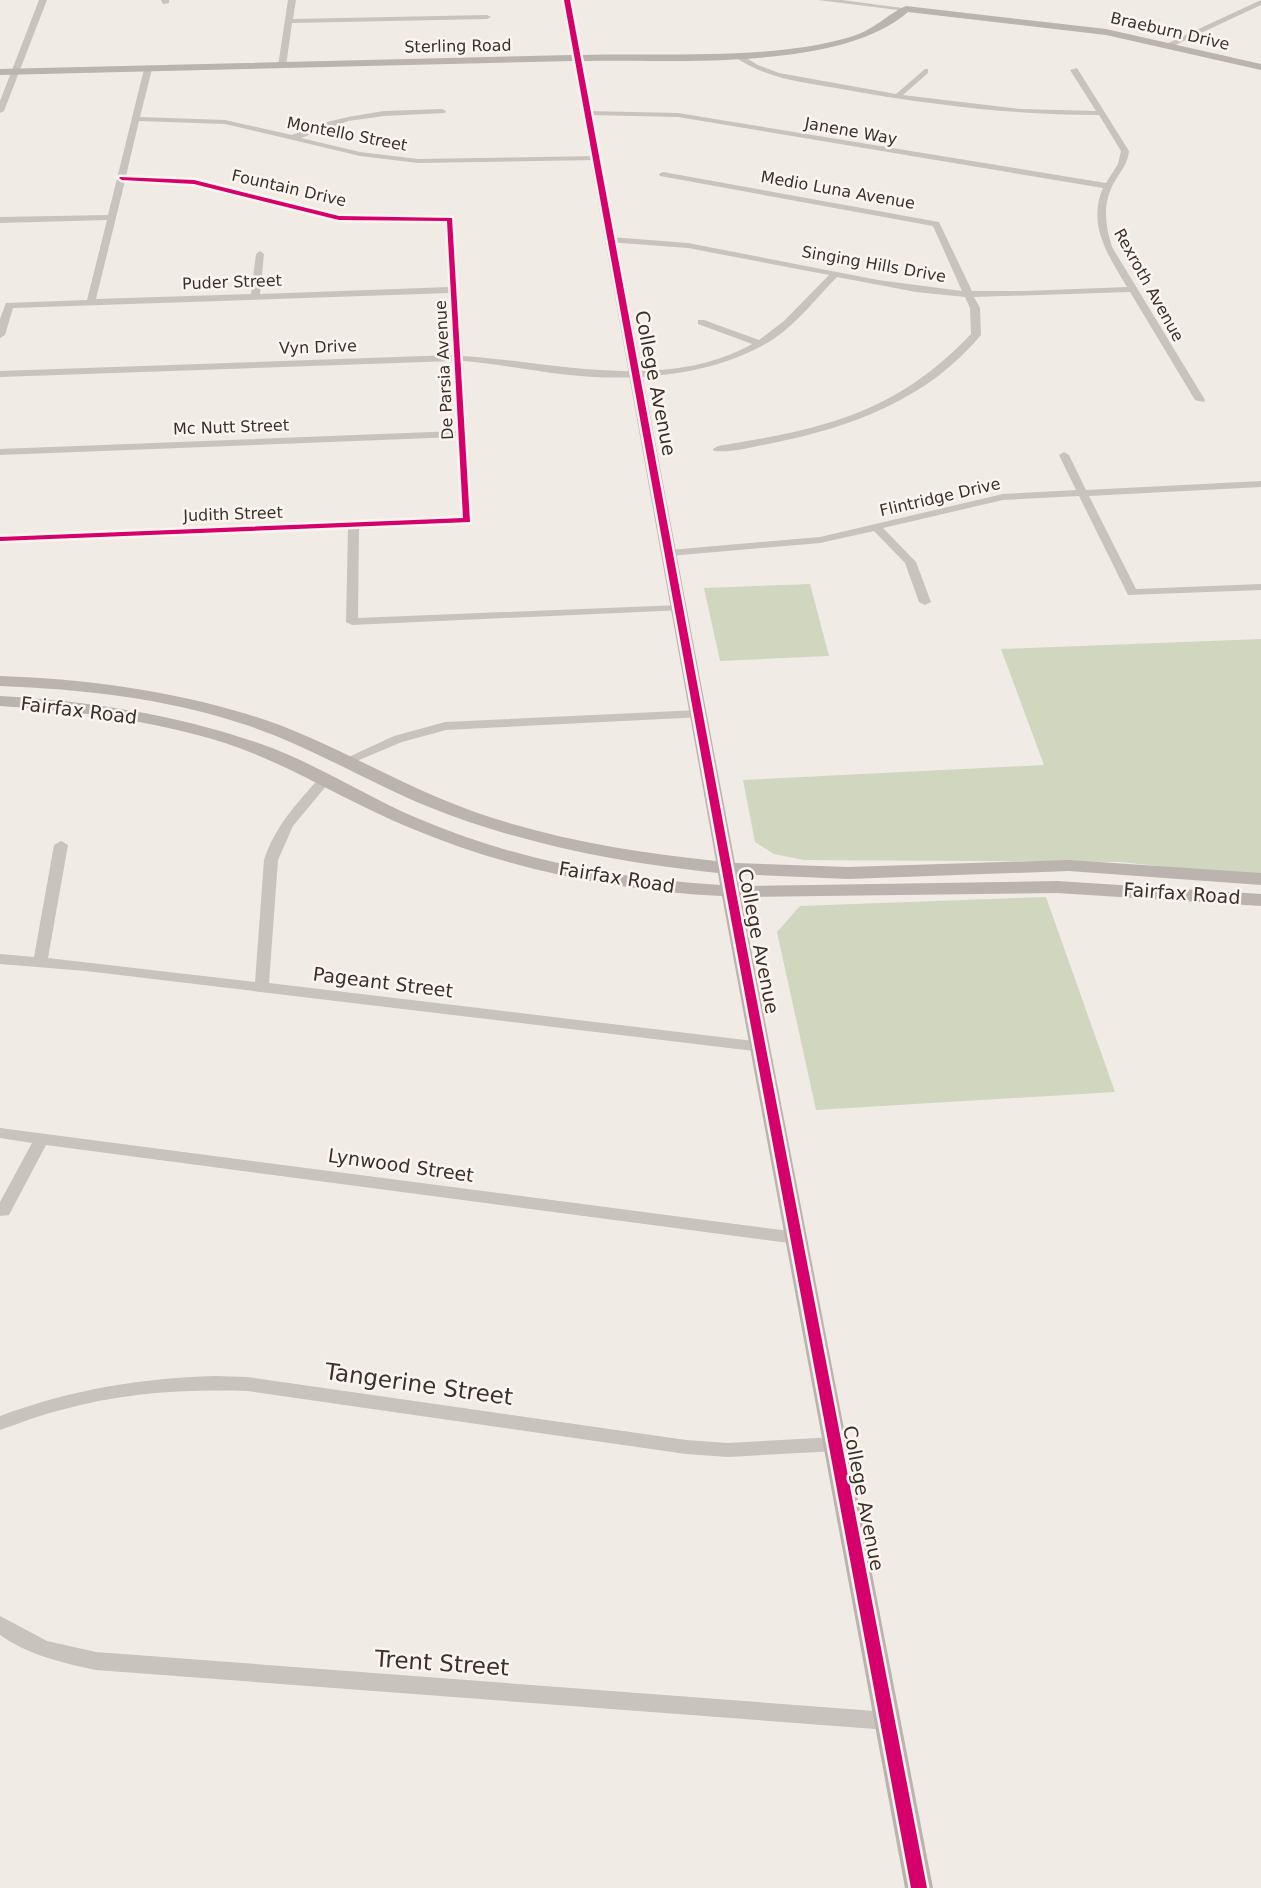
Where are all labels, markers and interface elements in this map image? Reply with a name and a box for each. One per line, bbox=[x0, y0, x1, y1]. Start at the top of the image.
street label: Braeburn Drive bbox=[1109, 8, 1231, 54]
street label: Sterling Road bbox=[404, 36, 512, 56]
street label: Montello Street bbox=[285, 113, 409, 155]
street label: Janene Way bbox=[802, 113, 899, 148]
street label: Fountain Drive bbox=[230, 166, 348, 210]
street label: Medio Luna Avenue bbox=[759, 167, 917, 213]
street label: Rexroth Avenue bbox=[1110, 225, 1188, 345]
street label: Singing Hills Drive bbox=[800, 242, 948, 286]
street label: Puder Street bbox=[182, 271, 282, 293]
street label: De Parsia Avenue bbox=[431, 300, 457, 440]
street label: College Avenue bbox=[631, 308, 681, 458]
street label: Vyn Drive bbox=[279, 336, 357, 358]
street label: Mc Nutt Street bbox=[173, 415, 289, 439]
street label: Flintridge Drive bbox=[878, 474, 1002, 520]
street label: Judith Street bbox=[182, 503, 283, 525]
street label: Fairfax Road bbox=[19, 692, 139, 728]
street label: Fairfax Road bbox=[557, 857, 677, 897]
street label: College Avenue bbox=[734, 866, 784, 1016]
street label: Fairfax Road bbox=[1123, 878, 1241, 908]
street label: Pageant Street bbox=[312, 962, 454, 1002]
street label: Lynwood Street bbox=[327, 1144, 475, 1186]
street label: Tangerine Street bbox=[322, 1358, 515, 1410]
street label: College Avenue bbox=[839, 1423, 889, 1573]
street label: Trent Street bbox=[373, 1645, 510, 1681]

